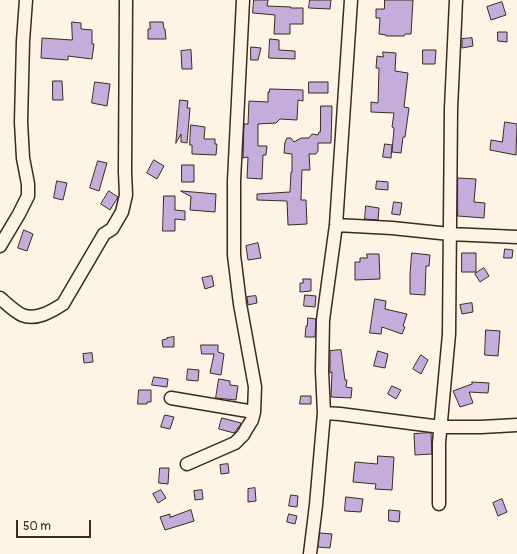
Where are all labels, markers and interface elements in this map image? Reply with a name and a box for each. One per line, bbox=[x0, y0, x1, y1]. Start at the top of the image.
scale bar bbox=[18, 512, 93, 538]
text: 50 m bbox=[23, 519, 51, 534]

